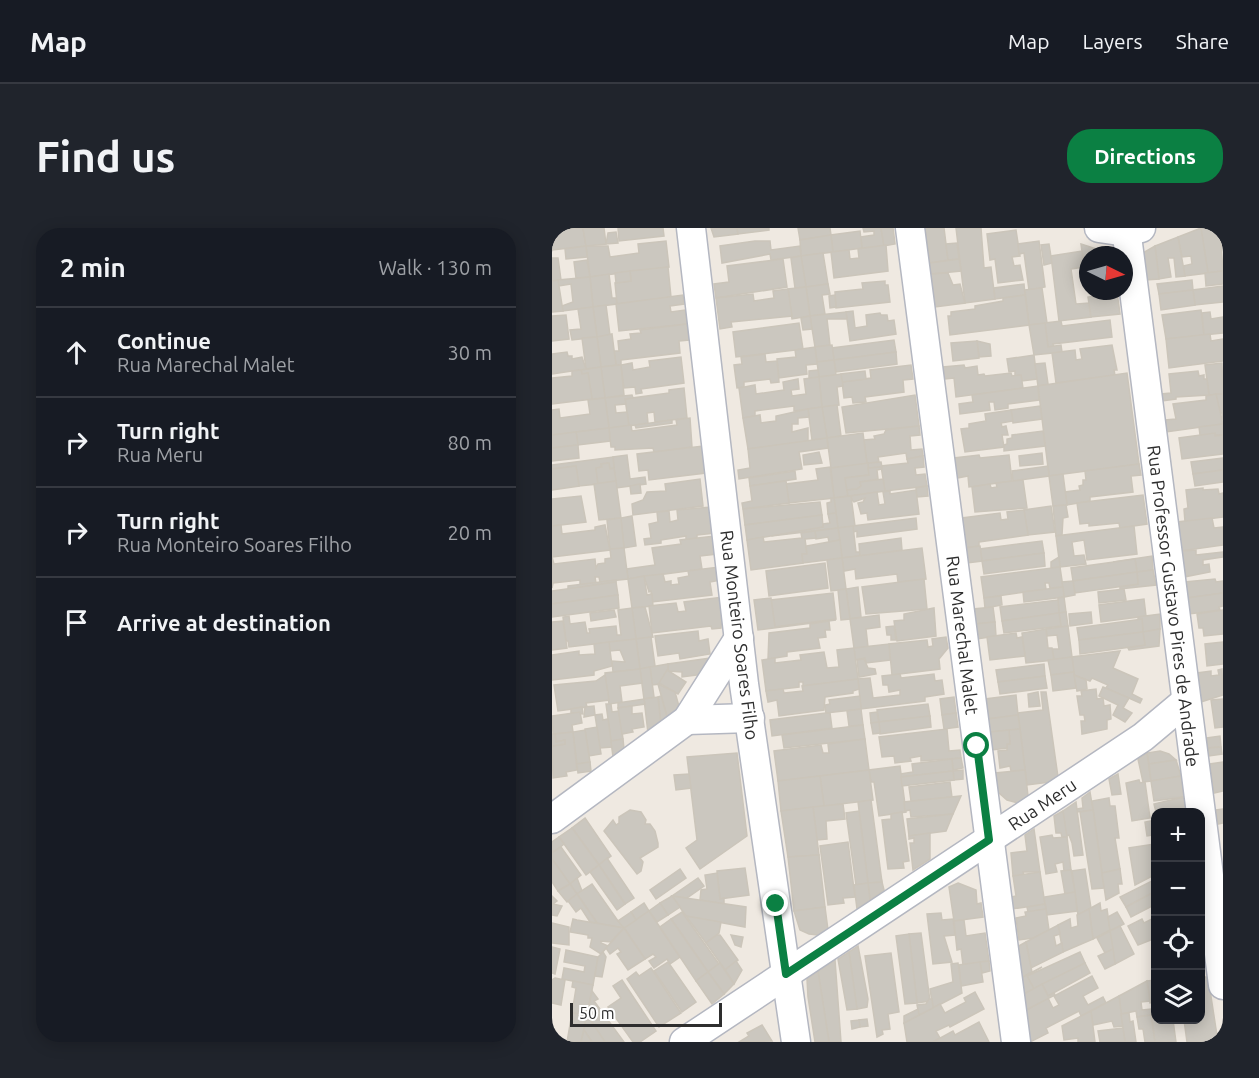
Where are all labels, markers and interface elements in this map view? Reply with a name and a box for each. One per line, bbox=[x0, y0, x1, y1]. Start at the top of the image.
text: Map bbox=[30, 26, 87, 57]
text: Map bbox=[1008, 29, 1049, 53]
text: Layers bbox=[1082, 29, 1143, 53]
text: Share bbox=[1176, 29, 1229, 53]
button: Directions bbox=[1067, 129, 1223, 183]
text: Find us bbox=[36, 133, 175, 180]
north arrow bbox=[1079, 246, 1133, 300]
text: 2 min bbox=[60, 253, 126, 282]
text: Walk · 130 m bbox=[379, 256, 492, 279]
text: Continue bbox=[117, 328, 211, 353]
icon: ahead bbox=[60, 336, 93, 369]
text: 30 m bbox=[448, 341, 492, 364]
text: Rua Marechal Malet bbox=[117, 353, 295, 376]
text: Turn right bbox=[117, 418, 219, 443]
icon: right bbox=[60, 426, 93, 459]
text: 80 m bbox=[448, 431, 492, 454]
text: Rua Meru bbox=[117, 443, 203, 466]
street label: Rua Professor Gustavo Pires de Andrade bbox=[1144, 444, 1204, 768]
text: Turn right bbox=[117, 508, 219, 533]
icon: right bbox=[60, 516, 93, 549]
text: 20 m bbox=[448, 521, 492, 544]
street label: Rua Monteiro Soares Filho bbox=[717, 529, 763, 741]
text: Rua Monteiro Soares Filho bbox=[117, 533, 352, 556]
street label: Rua Marechal Malet bbox=[943, 554, 983, 716]
icon: arrive bbox=[60, 606, 93, 639]
text: Arrive at destination bbox=[117, 610, 331, 635]
route start bbox=[963, 732, 989, 758]
street label: Rua Meru bbox=[1004, 774, 1080, 834]
map controls bbox=[1151, 808, 1205, 1024]
button: + bbox=[1151, 808, 1205, 862]
button: − bbox=[1151, 862, 1205, 916]
route end bbox=[762, 890, 788, 916]
button: locate bbox=[1151, 916, 1205, 970]
button: layers bbox=[1151, 970, 1205, 1024]
scale bar bbox=[570, 1000, 722, 1028]
text: 50 m bbox=[579, 1004, 615, 1022]

